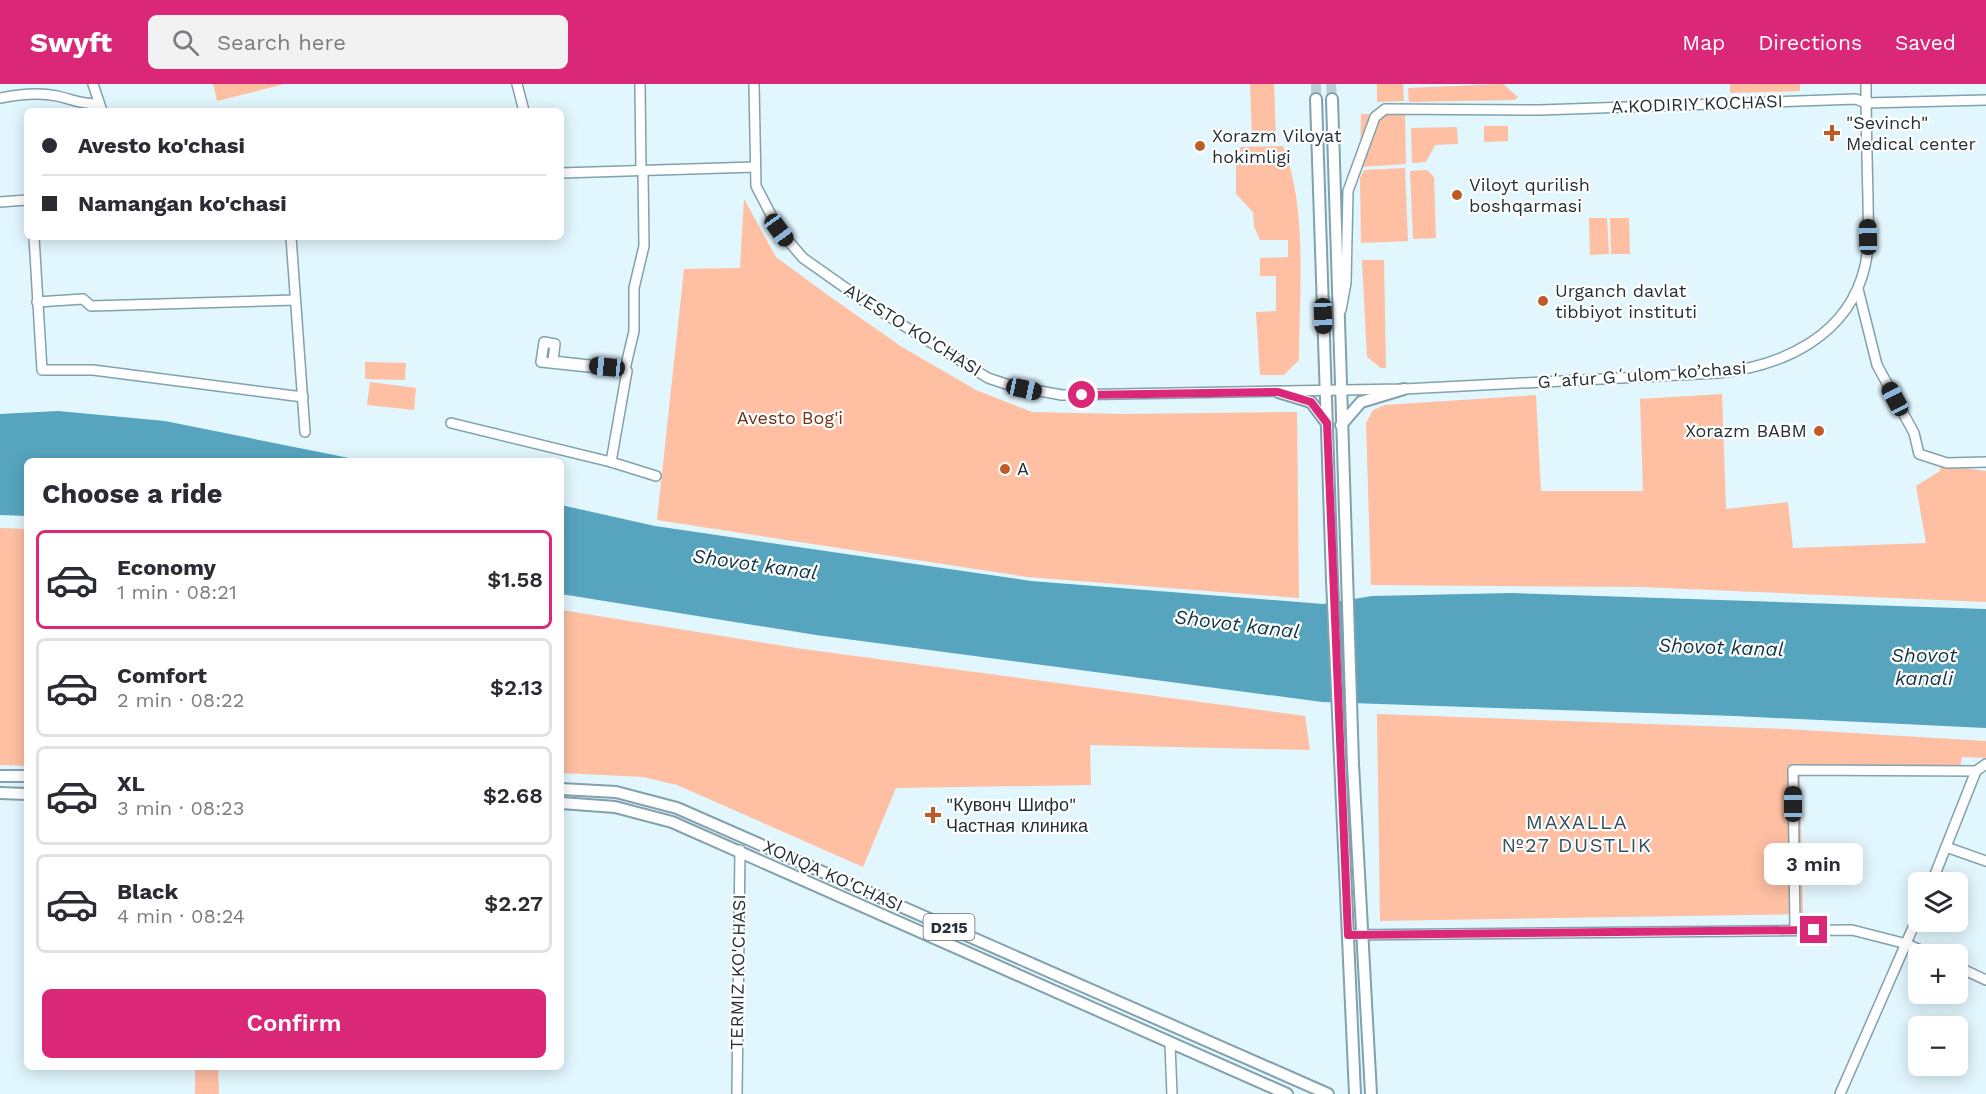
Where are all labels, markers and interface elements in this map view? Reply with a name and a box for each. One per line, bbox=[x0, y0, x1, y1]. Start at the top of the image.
search box bbox=[148, 15, 568, 69]
text: Swyft bbox=[30, 26, 112, 59]
icon: search bbox=[169, 26, 202, 59]
text: Search here bbox=[217, 30, 346, 55]
text: Map bbox=[1682, 30, 1725, 55]
text: Directions bbox=[1758, 30, 1862, 55]
text: Saved bbox=[1895, 30, 1956, 55]
street label: A.KODIRIY KOCHASI bbox=[1611, 90, 1783, 117]
place label: "Sevinch" Medical center bbox=[1846, 112, 1976, 154]
marker: "Sevinch" Medical center bbox=[1823, 124, 1841, 142]
place label: Xorazm Viloyat hokimligi bbox=[1212, 125, 1342, 167]
text: Avesto ko'chasi bbox=[78, 133, 245, 158]
marker: Xorazm Viloyat hokimligi bbox=[1193, 139, 1207, 153]
place label: Viloyt qurilish boshqarmasi bbox=[1469, 174, 1590, 216]
marker: Viloyt qurilish boshqarmasi bbox=[1450, 188, 1464, 202]
text: Namangan ko'chasi bbox=[78, 191, 287, 216]
car bbox=[761, 210, 797, 250]
car bbox=[1859, 219, 1877, 255]
street label: AVESTO KO'CHASI bbox=[841, 279, 986, 380]
place label: Urganch davlat tibbiyot instituti bbox=[1555, 280, 1697, 322]
marker: Urganch davlat tibbiyot instituti bbox=[1536, 294, 1550, 308]
car bbox=[1313, 298, 1333, 334]
car bbox=[588, 356, 626, 378]
street label: Gʻafur Gʻulom ko’chasi bbox=[1537, 357, 1747, 392]
car bbox=[1005, 376, 1043, 402]
car bbox=[1879, 379, 1911, 419]
route start bbox=[1068, 381, 1095, 408]
park label: Avesto Bog'i bbox=[737, 407, 843, 428]
place label: Xorazm BABM bbox=[1685, 420, 1807, 441]
marker: Xorazm BABM bbox=[1812, 424, 1826, 438]
place label: A bbox=[1017, 458, 1029, 479]
marker: A bbox=[998, 462, 1012, 476]
text: Choose a ride bbox=[42, 478, 222, 510]
water label: Shovot kanal bbox=[691, 543, 819, 585]
icon: car bbox=[45, 553, 99, 607]
text: Economy bbox=[117, 555, 216, 580]
text: $1.58 bbox=[487, 567, 543, 592]
text: 1 min · 08:21 bbox=[117, 580, 237, 604]
water label: Shovot kanal bbox=[1173, 604, 1301, 644]
water label: Shovot kanal bbox=[1658, 633, 1784, 661]
water label: Shovot kanali bbox=[1891, 643, 1958, 690]
icon: car bbox=[45, 661, 99, 715]
text: Comfort bbox=[117, 663, 207, 688]
text: $2.13 bbox=[490, 675, 543, 700]
text: 2 min · 08:22 bbox=[117, 688, 244, 712]
icon: car bbox=[45, 769, 99, 823]
text: XL bbox=[117, 771, 145, 796]
text: $2.68 bbox=[483, 783, 543, 808]
car bbox=[1784, 786, 1802, 822]
place label: "Кувонч Шифо" Частная клиника bbox=[946, 794, 1089, 836]
text: 3 min · 08:23 bbox=[117, 796, 244, 820]
marker: "Кувонч Шифо" Частная клиника bbox=[924, 806, 942, 824]
district label: MAXALLA №27 DUSTLIK bbox=[1502, 810, 1652, 857]
street label: XONQA KO'CHASI bbox=[760, 835, 906, 916]
callout: 3 min bbox=[1764, 843, 1864, 885]
text: 3 min bbox=[1786, 852, 1841, 876]
map controls bbox=[1908, 872, 1968, 1076]
button: layers bbox=[1908, 872, 1968, 932]
icon: car bbox=[45, 877, 99, 931]
text: Black bbox=[117, 879, 178, 904]
text: $2.27 bbox=[484, 891, 543, 916]
street label: TERMIZ KO'CHASI bbox=[726, 894, 749, 1050]
text: 4 min · 08:24 bbox=[117, 904, 245, 928]
road number: D215 bbox=[924, 914, 974, 940]
route end bbox=[1800, 916, 1827, 943]
button: + bbox=[1908, 944, 1968, 1004]
button: Confirm bbox=[42, 989, 546, 1058]
button: − bbox=[1908, 1016, 1968, 1076]

